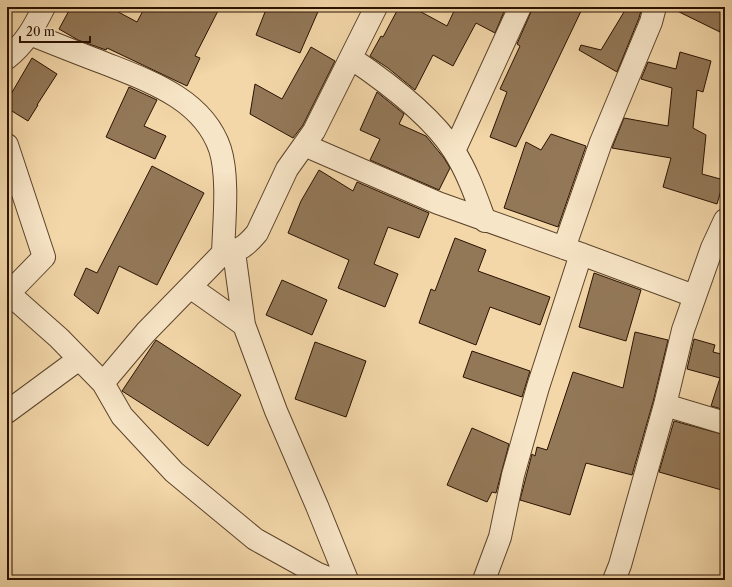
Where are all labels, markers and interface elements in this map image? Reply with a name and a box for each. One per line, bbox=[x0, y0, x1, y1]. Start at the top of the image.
scale bar bbox=[20, 18, 90, 44]
text: 20 m bbox=[26, 24, 55, 39]

